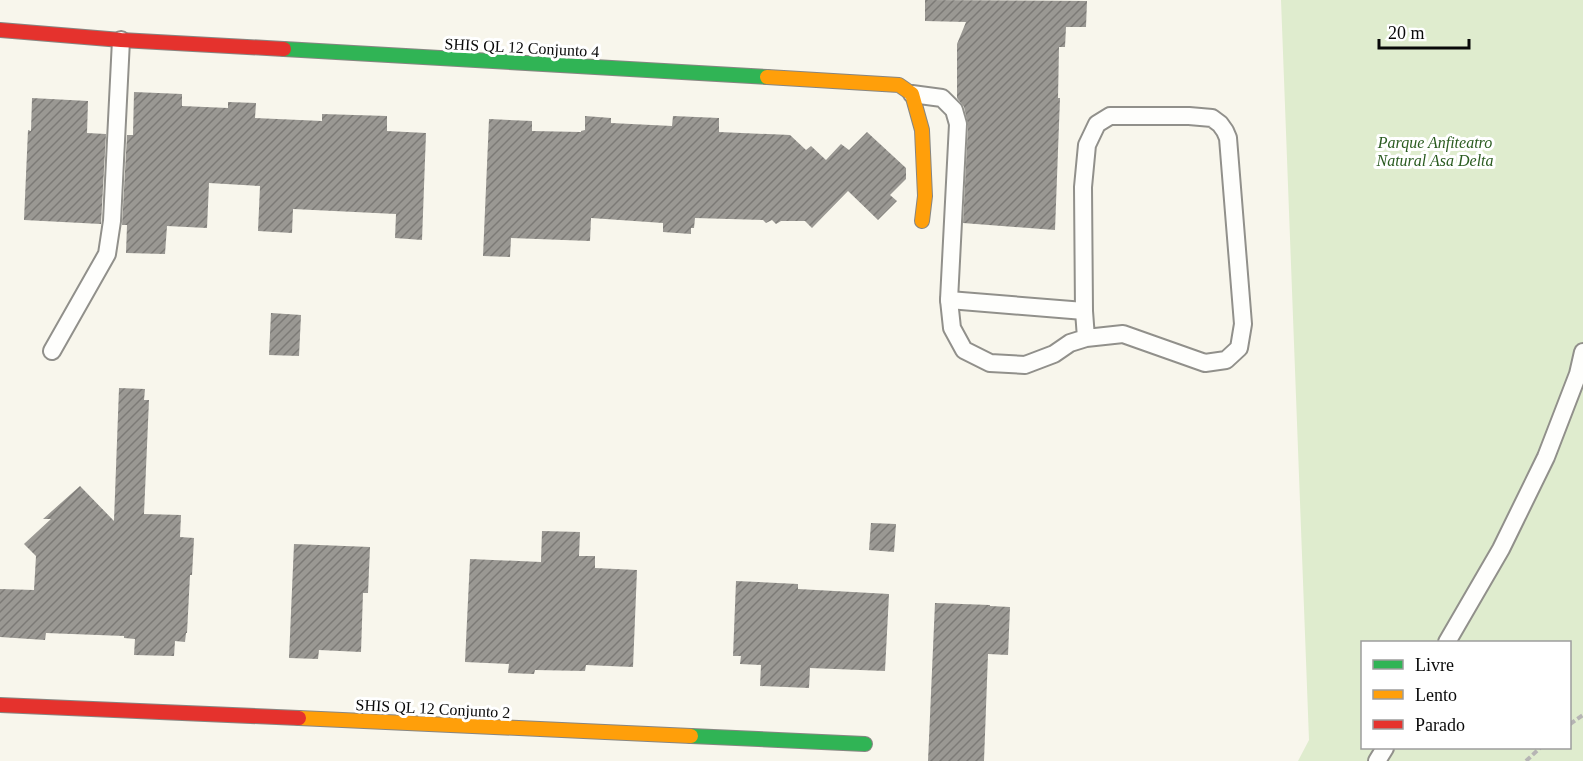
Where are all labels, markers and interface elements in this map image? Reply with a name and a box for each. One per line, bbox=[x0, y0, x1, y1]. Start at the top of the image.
scale bar bbox=[1379, 12, 1469, 50]
text: 20 m bbox=[1388, 23, 1425, 43]
street label: SHIS QL 12 Conjunto 4 bbox=[444, 35, 600, 61]
park label: Parque Anfiteatro Natural Asa Delta bbox=[1375, 134, 1494, 169]
legend bbox=[1361, 641, 1571, 749]
text: Livre bbox=[1415, 655, 1454, 675]
text: Lento bbox=[1415, 685, 1457, 705]
street label: SHIS QL 12 Conjunto 2 bbox=[355, 696, 511, 722]
text: Parado bbox=[1415, 715, 1465, 735]

